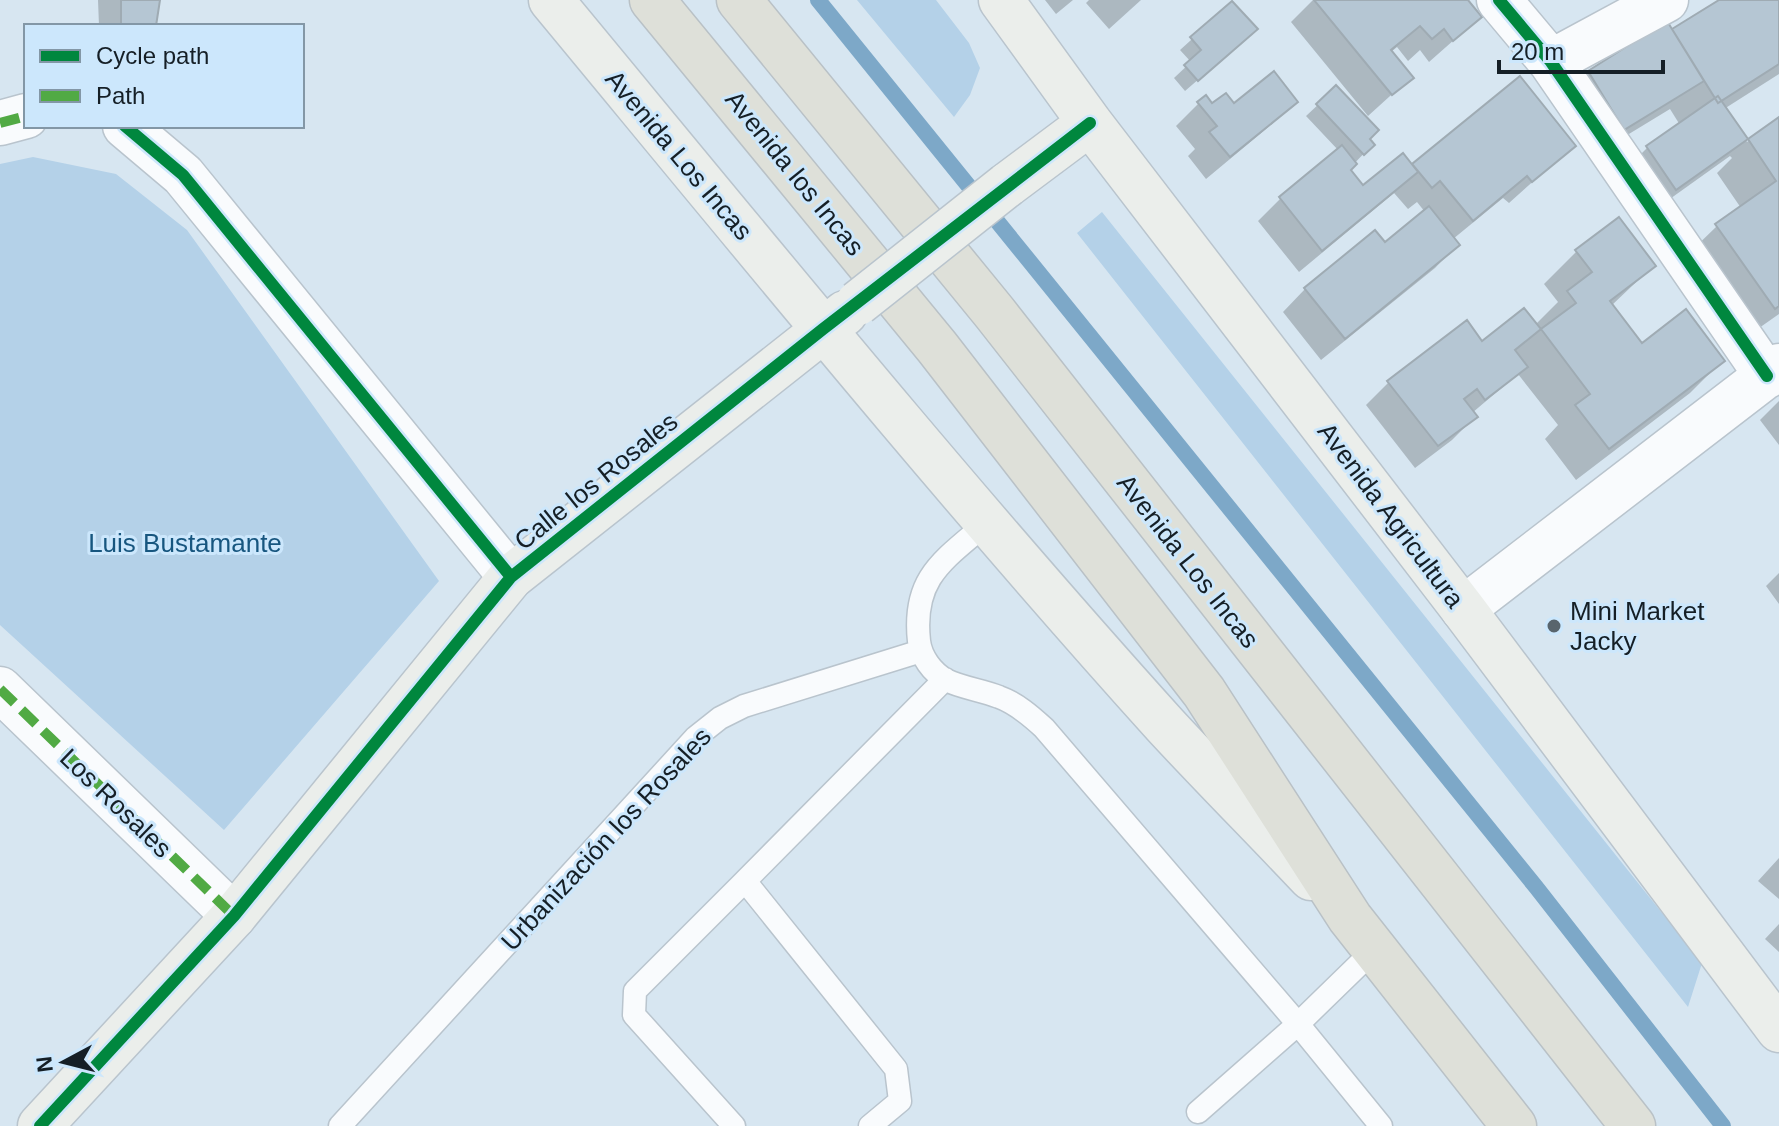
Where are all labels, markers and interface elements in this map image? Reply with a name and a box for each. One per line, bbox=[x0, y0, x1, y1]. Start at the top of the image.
legend bbox=[24, 24, 304, 128]
scale bar bbox=[1499, 24, 1663, 74]
text: 20 m bbox=[1511, 38, 1564, 65]
text: Cycle path bbox=[96, 42, 209, 69]
street label: Avenida Los Incas bbox=[599, 64, 759, 246]
text: Path bbox=[96, 82, 145, 109]
street label: Avenida los Incas bbox=[719, 85, 871, 261]
street label: Calle los Rosales bbox=[509, 406, 683, 556]
street label: Avenida Agricultura bbox=[1312, 417, 1471, 614]
street label: Avenida Los Incas bbox=[1111, 468, 1265, 654]
park label: Luis Bustamante bbox=[88, 528, 282, 558]
place label: Mini Market Jacky bbox=[1570, 596, 1705, 656]
marker: Mini Market Jacky bbox=[1545, 617, 1563, 635]
street label: Urbanización los Rosales bbox=[495, 721, 717, 957]
street label: Los Rosales bbox=[54, 743, 178, 863]
north arrow bbox=[24, 1022, 104, 1102]
text: N bbox=[31, 1055, 58, 1074]

